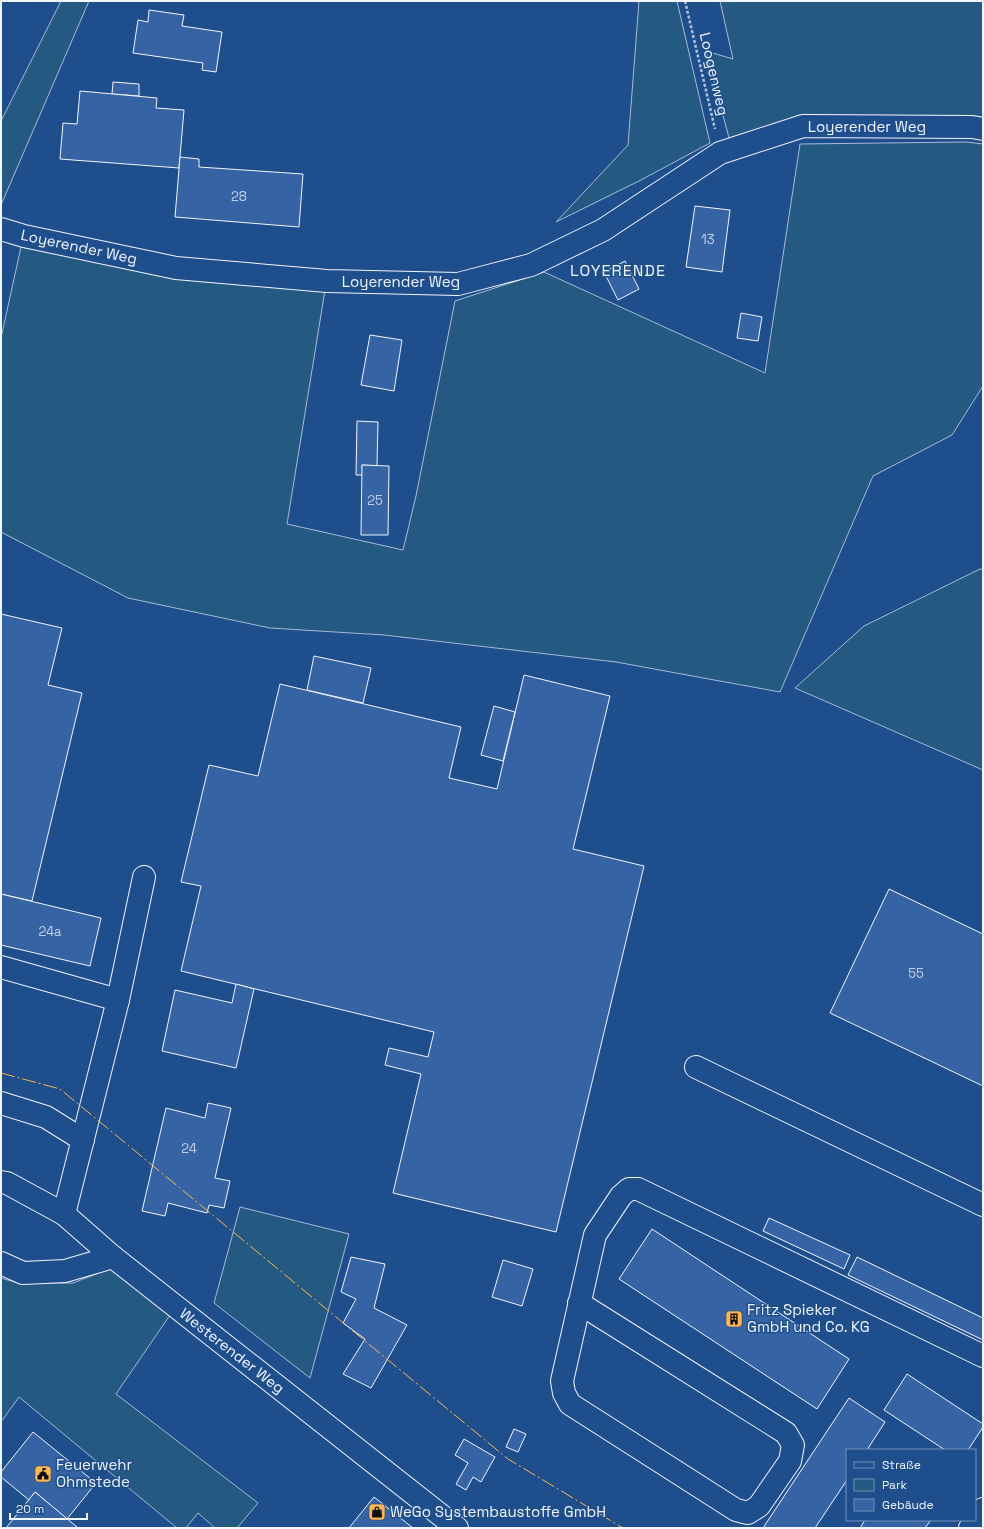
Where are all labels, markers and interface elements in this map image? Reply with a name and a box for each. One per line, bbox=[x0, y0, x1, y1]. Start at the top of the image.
street label: Loogenweg bbox=[696, 30, 733, 117]
street label: Loyerender Weg bbox=[808, 117, 926, 136]
house number: 28 bbox=[231, 188, 247, 205]
street label: Loyerender Weg bbox=[19, 225, 139, 268]
house number: 13 bbox=[701, 231, 715, 248]
district label: LOYERENDE bbox=[570, 260, 666, 281]
street label: Loyerender Weg bbox=[342, 272, 460, 291]
house number: 25 bbox=[367, 492, 383, 509]
house number: 24a bbox=[38, 923, 62, 940]
house number: 55 bbox=[908, 965, 924, 982]
house number: 24 bbox=[181, 1140, 197, 1157]
place label: Fritz Spieker GmbH und Co. KG bbox=[747, 1300, 870, 1336]
street label: Westerender Weg bbox=[176, 1304, 289, 1397]
building icon: Fritz Spieker GmbH und Co. KG bbox=[724, 1309, 744, 1329]
legend bbox=[846, 1449, 976, 1521]
place label: Feuerwehr Ohmstede bbox=[56, 1455, 133, 1491]
text: Straße bbox=[882, 1457, 921, 1473]
public building icon: Feuerwehr Ohmstede bbox=[33, 1464, 53, 1484]
text: Park bbox=[882, 1477, 907, 1493]
scale bar bbox=[10, 1495, 87, 1521]
text: Gebäude bbox=[882, 1497, 934, 1513]
text: 20 m bbox=[16, 1501, 44, 1517]
shop icon: WeGo Systembaustoffe GmbH bbox=[367, 1502, 387, 1522]
place label: WeGo Systembaustoffe GmbH bbox=[390, 1502, 606, 1521]

